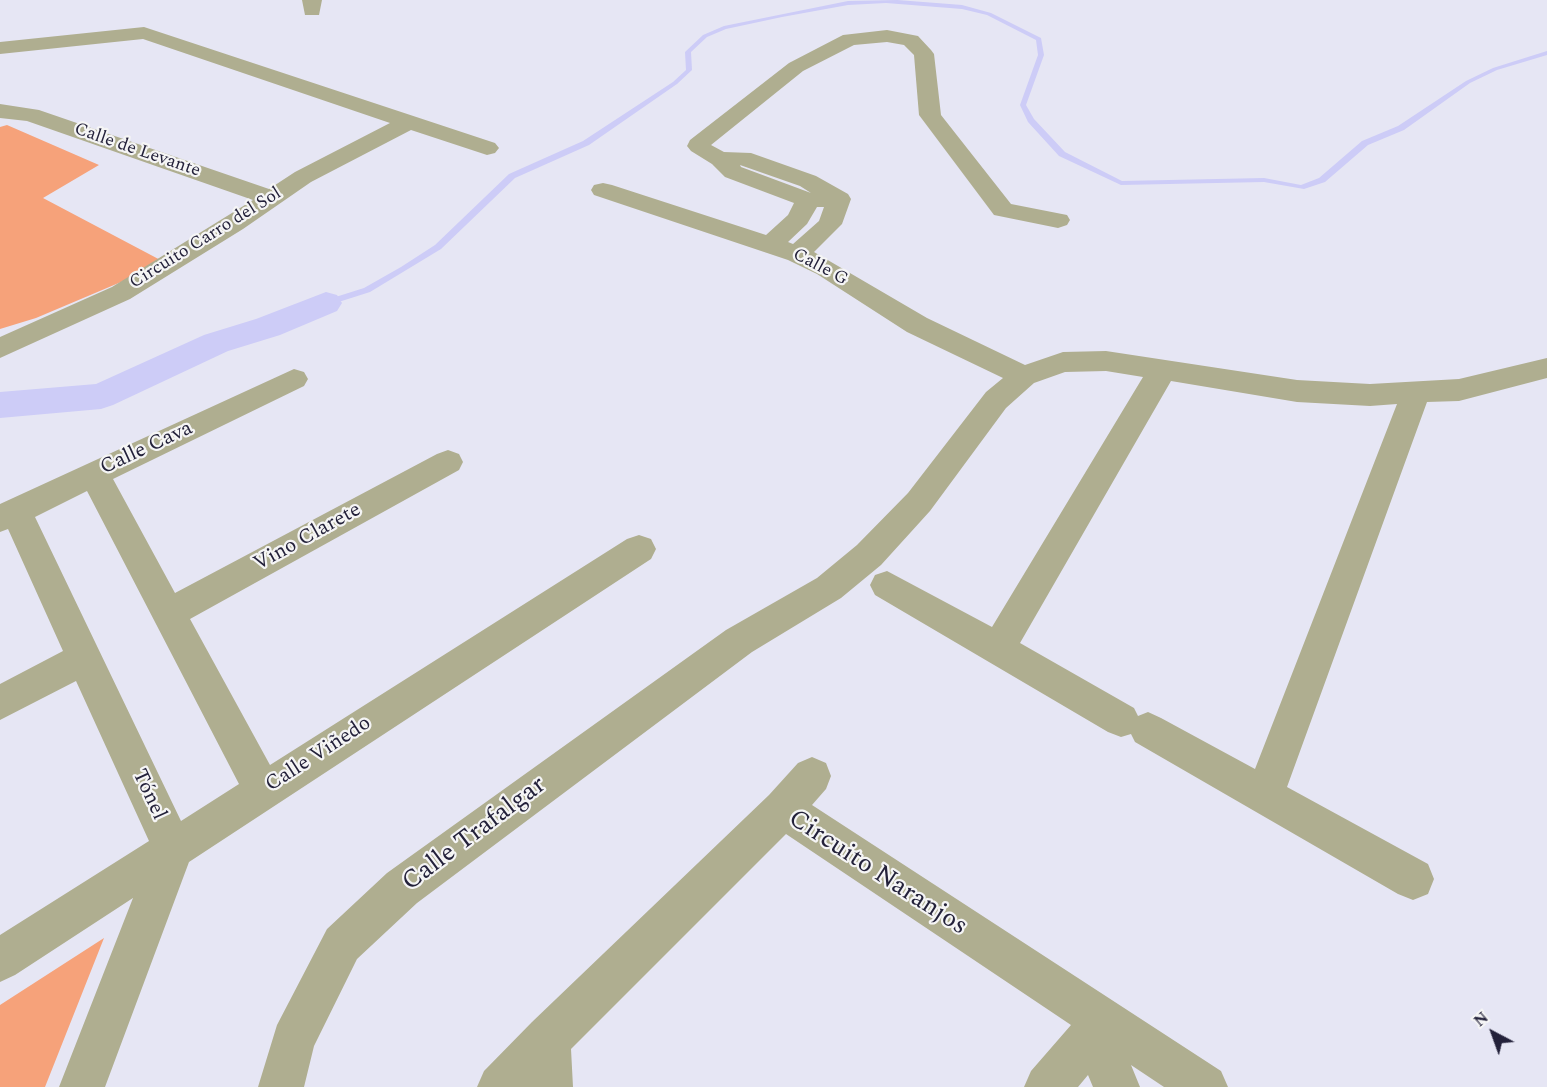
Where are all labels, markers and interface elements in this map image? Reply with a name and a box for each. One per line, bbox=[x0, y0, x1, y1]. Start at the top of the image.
street label: Calle de Levante bbox=[71, 119, 203, 183]
street label: Circuito Carro del Sol bbox=[126, 184, 286, 294]
street label: Calle G bbox=[789, 245, 851, 291]
street label: Calle Cava bbox=[97, 417, 197, 481]
street label: Vino Clarete bbox=[250, 498, 366, 578]
street label: Calle Viñedo bbox=[262, 712, 376, 798]
street label: Tónel bbox=[125, 766, 171, 824]
street label: Calle Trafalgar bbox=[397, 771, 553, 899]
street label: Circuito Naranjos bbox=[782, 804, 972, 944]
north arrow bbox=[1463, 1003, 1523, 1063]
text: N bbox=[1468, 1006, 1494, 1033]

